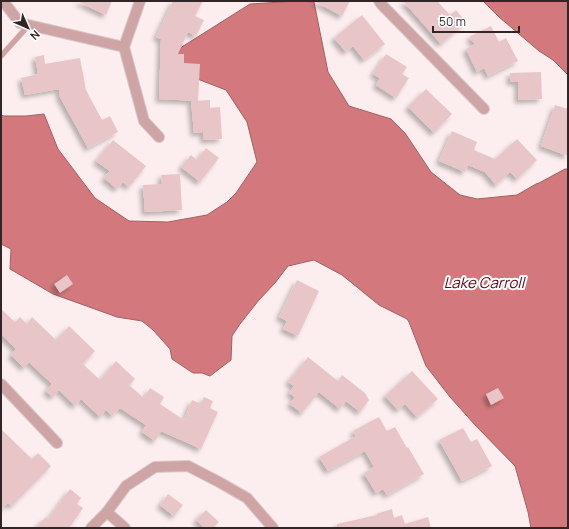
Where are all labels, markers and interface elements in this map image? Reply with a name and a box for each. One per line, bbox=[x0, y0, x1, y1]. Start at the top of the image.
north arrow bbox=[8, 8, 48, 48]
scale bar bbox=[433, 8, 519, 34]
text: 50 m bbox=[439, 13, 466, 30]
text: N bbox=[27, 27, 44, 44]
water label: Lake Carroll bbox=[444, 272, 527, 293]

